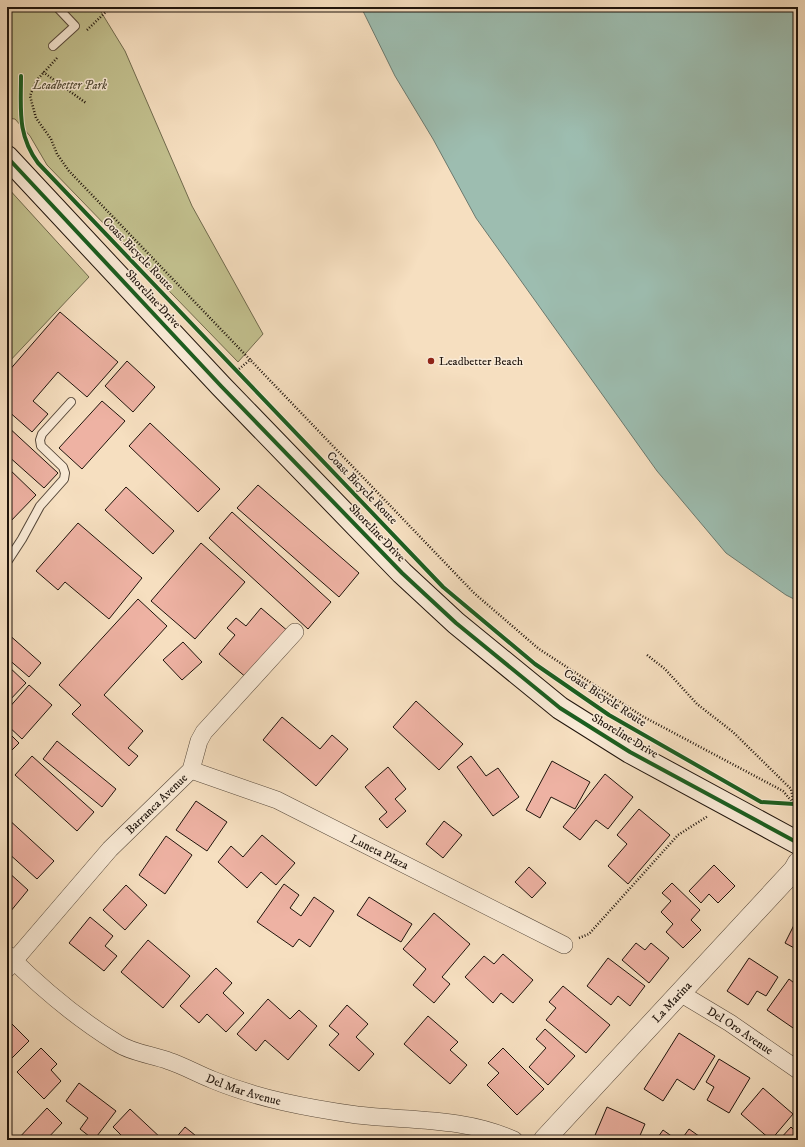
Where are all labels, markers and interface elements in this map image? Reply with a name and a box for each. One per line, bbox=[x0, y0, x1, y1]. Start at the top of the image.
park label: Leadbetter Park bbox=[32, 78, 107, 93]
street label: Coast Bicycle Route bbox=[99, 214, 177, 294]
street label: Shoreline Drive bbox=[122, 266, 184, 332]
place label: Leadbetter Beach bbox=[439, 354, 524, 369]
marker: Leadbetter Beach bbox=[426, 356, 436, 366]
street label: Coast Bicycle Route bbox=[323, 448, 401, 528]
street label: Shoreline Drive bbox=[346, 501, 408, 565]
street label: Coast Bicycle Route bbox=[561, 666, 649, 730]
street label: Shoreline Drive bbox=[589, 710, 661, 762]
street label: Barranca Avenue bbox=[122, 770, 190, 837]
street label: Luneta Plaza bbox=[348, 831, 412, 873]
street label: La Marina bbox=[649, 977, 695, 1026]
street label: Del Oro Avenue bbox=[704, 1004, 776, 1058]
street label: Del Mar Avenue bbox=[204, 1070, 282, 1109]

